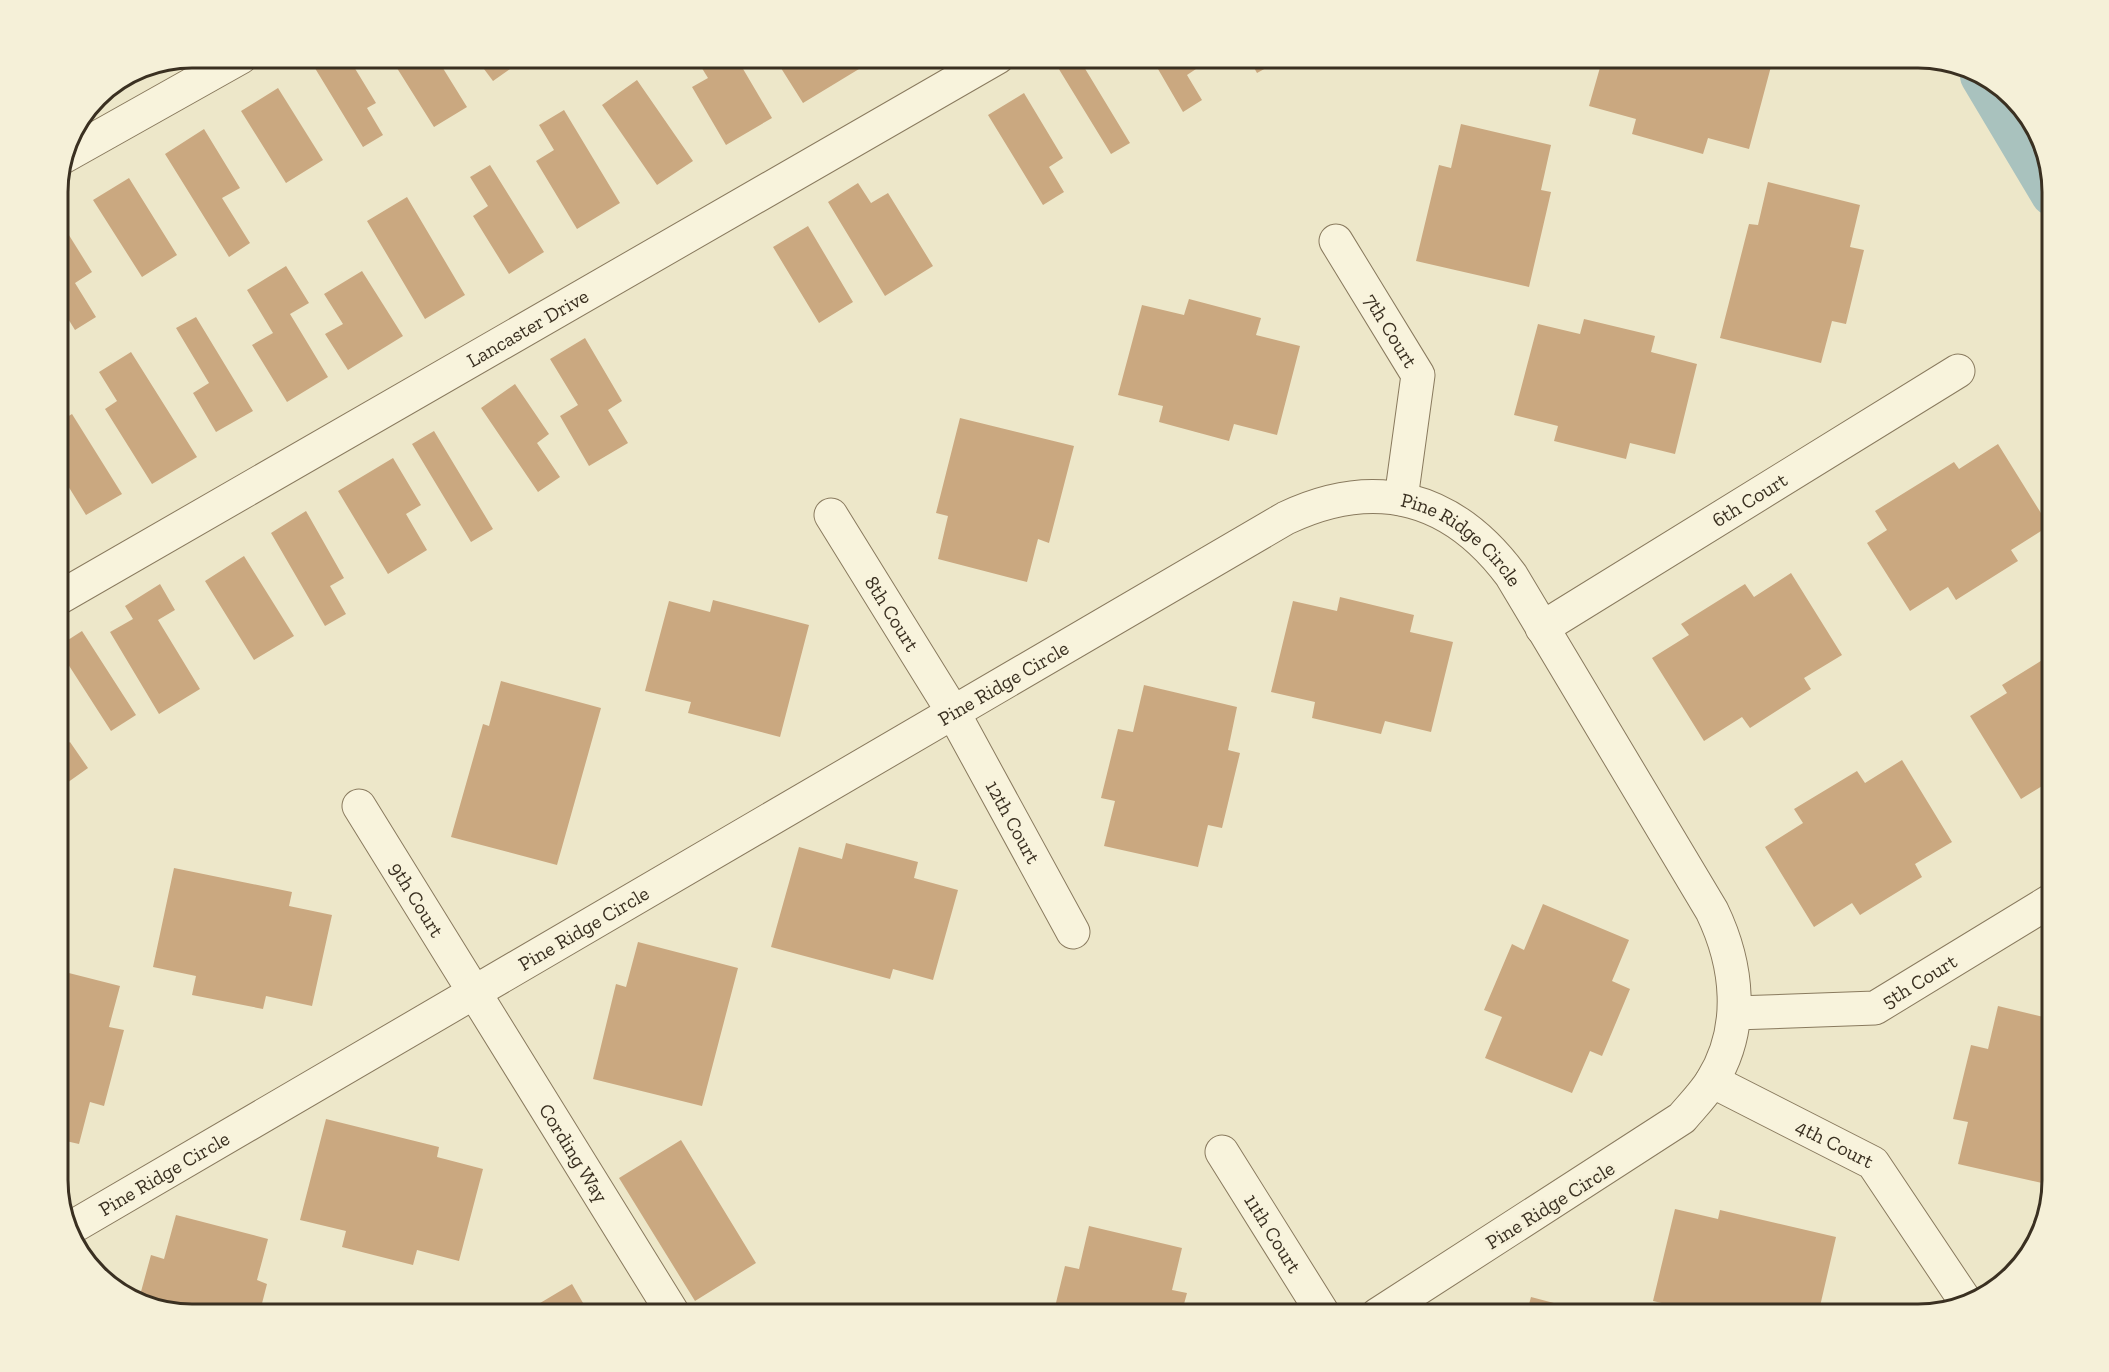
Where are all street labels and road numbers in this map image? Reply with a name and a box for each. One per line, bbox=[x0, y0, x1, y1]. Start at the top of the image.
street label: Lancaster Drive bbox=[462, 284, 593, 372]
street label: 7th Court bbox=[1359, 289, 1423, 373]
street label: 6th Court bbox=[1708, 467, 1792, 532]
street label: Pine Ridge Circle bbox=[1399, 487, 1527, 591]
street label: 8th Court bbox=[860, 572, 925, 656]
street label: Pine Ridge Circle bbox=[934, 636, 1073, 731]
street label: 12th Court bbox=[981, 776, 1046, 868]
street label: 9th Court bbox=[385, 858, 449, 942]
street label: Pine Ridge Circle bbox=[514, 881, 653, 976]
street label: 5th Court bbox=[1877, 949, 1962, 1013]
street label: Cording Way bbox=[534, 1099, 614, 1207]
street label: 4th Court bbox=[1792, 1114, 1878, 1174]
street label: Pine Ridge Circle bbox=[94, 1126, 234, 1221]
street label: Pine Ridge Circle bbox=[1481, 1156, 1619, 1254]
street label: 11th Court bbox=[1239, 1189, 1307, 1278]

